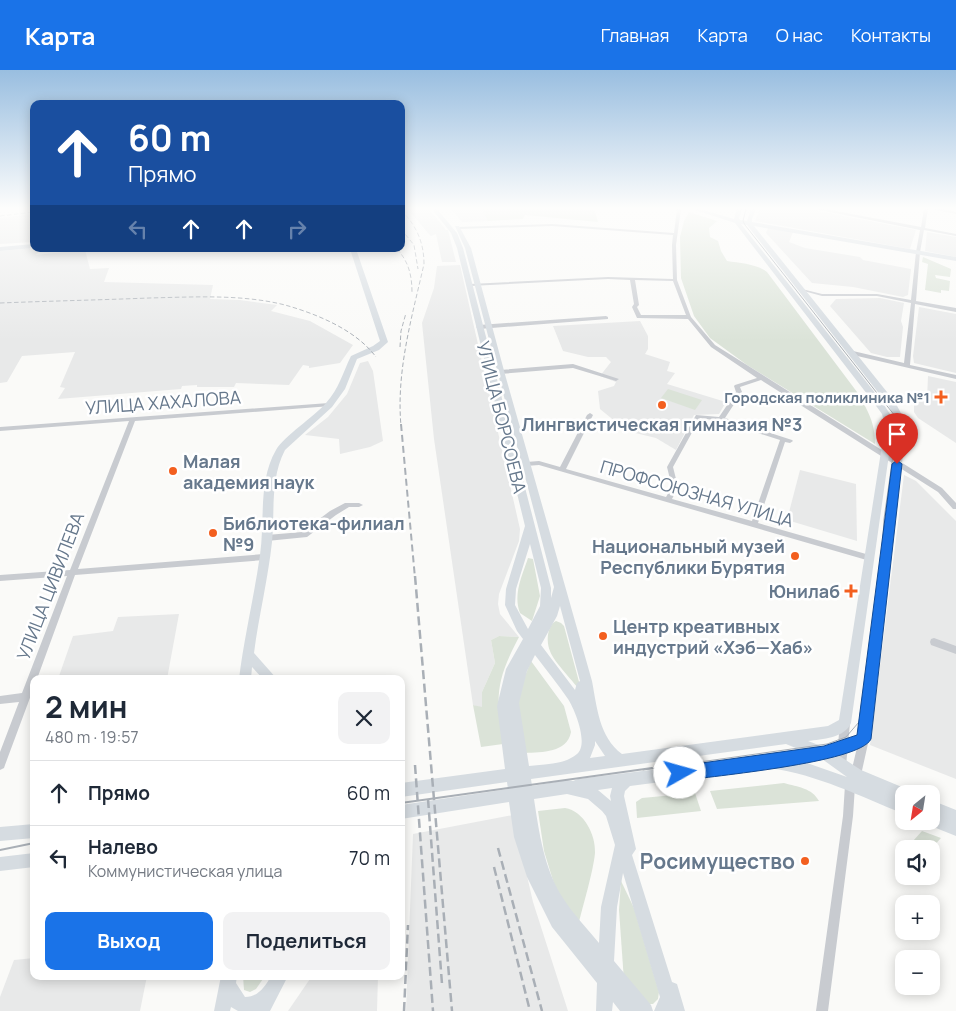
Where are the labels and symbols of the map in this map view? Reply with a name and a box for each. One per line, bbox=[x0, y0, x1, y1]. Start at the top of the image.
street label: УЛИЦА БОРСОЕВА bbox=[471, 338, 533, 496]
street label: УЛИЦА ХАХАЛОВА bbox=[84, 385, 242, 419]
place label: Городская поликлиника №1 bbox=[724, 387, 930, 408]
marker: Городская поликлиника №1 bbox=[934, 390, 948, 404]
marker: Лингвистическая гимназия №3 bbox=[656, 399, 668, 411]
place label: Лингвистическая гимназия №3 bbox=[522, 412, 802, 436]
pin bbox=[876, 413, 918, 464]
place label: Малая академия наук bbox=[183, 449, 316, 494]
street label: ПРОФСОЮЗНАЯ УЛИЦА bbox=[597, 454, 797, 532]
marker: Малая академия наук bbox=[167, 465, 179, 477]
street label: УЛИЦА ЦИВИЛЕВА bbox=[11, 508, 89, 663]
place label: Библиотека-филиал №9 bbox=[223, 511, 405, 556]
marker: Библиотека-филиал №9 bbox=[207, 527, 219, 539]
place label: Национальный музей Республики Бурятия bbox=[592, 534, 785, 579]
marker: Национальный музей Республики Бурятия bbox=[789, 550, 801, 562]
place label: Юнилаб bbox=[769, 579, 840, 603]
marker: Юнилаб bbox=[844, 584, 858, 598]
place label: Центр креативных индустрий «Хэб—Хаб» bbox=[613, 614, 813, 659]
marker: Центр креативных индустрий «Хэб—Хаб» bbox=[597, 630, 609, 642]
position arrow bbox=[653, 746, 705, 798]
north arrow bbox=[895, 785, 940, 830]
place label: Росимущество bbox=[640, 847, 795, 875]
marker: Росимущество bbox=[799, 855, 811, 867]

